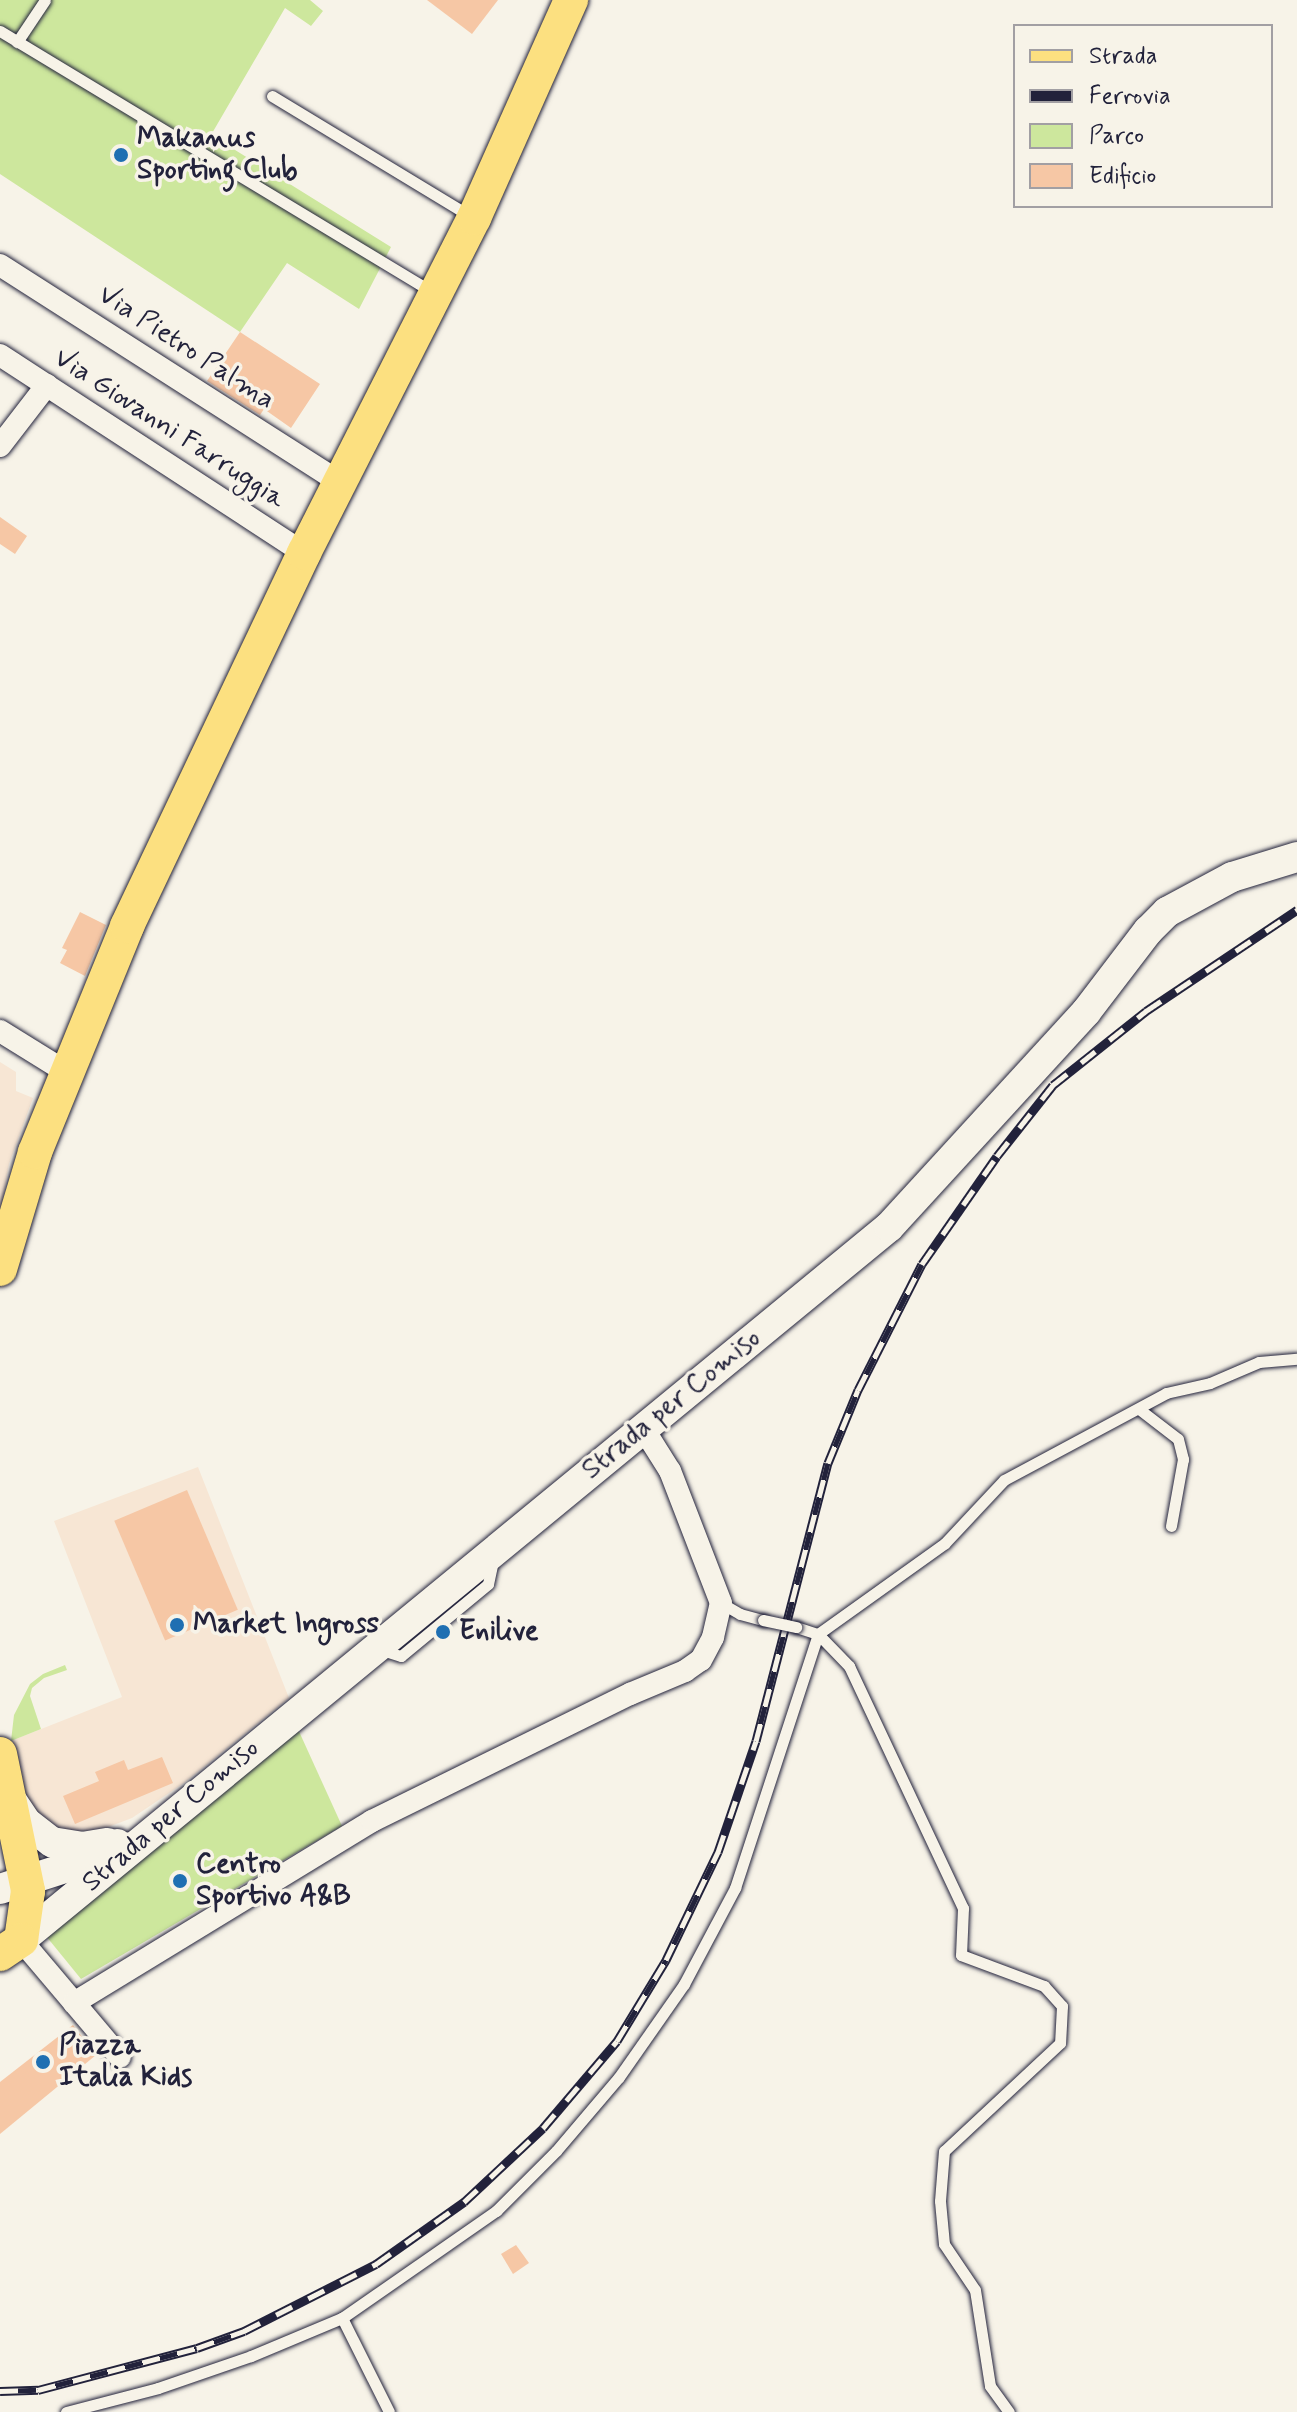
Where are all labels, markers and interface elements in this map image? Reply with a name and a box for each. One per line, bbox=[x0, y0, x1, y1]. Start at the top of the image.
legend bbox=[1013, 24, 1273, 208]
text: Strada bbox=[1089, 41, 1158, 72]
text: Ferrovia bbox=[1089, 81, 1171, 112]
text: Parco bbox=[1089, 121, 1144, 152]
place label: Makanus Sporting Club bbox=[137, 122, 298, 188]
marker: Makanus Sporting Club bbox=[112, 146, 130, 164]
text: Edificio bbox=[1089, 161, 1156, 192]
street label: Via Pietro Palma bbox=[92, 279, 280, 417]
street label: Via Giovanni Farruggia bbox=[51, 344, 287, 514]
street label: Strada per Comiso bbox=[576, 1323, 768, 1487]
place label: Market Ingross bbox=[193, 1608, 383, 1642]
place label: Enilive bbox=[459, 1615, 539, 1649]
marker: Market Ingross bbox=[168, 1616, 186, 1634]
marker: Enilive bbox=[434, 1623, 452, 1641]
street label: Strada per Comiso bbox=[76, 1733, 266, 1899]
place label: Centro Sportivo A&B bbox=[196, 1848, 351, 1914]
marker: Centro Sportivo A&B bbox=[171, 1872, 189, 1890]
place label: Piazza Italia Kids bbox=[59, 2029, 192, 2095]
marker: Piazza Italia Kids bbox=[34, 2053, 52, 2071]

